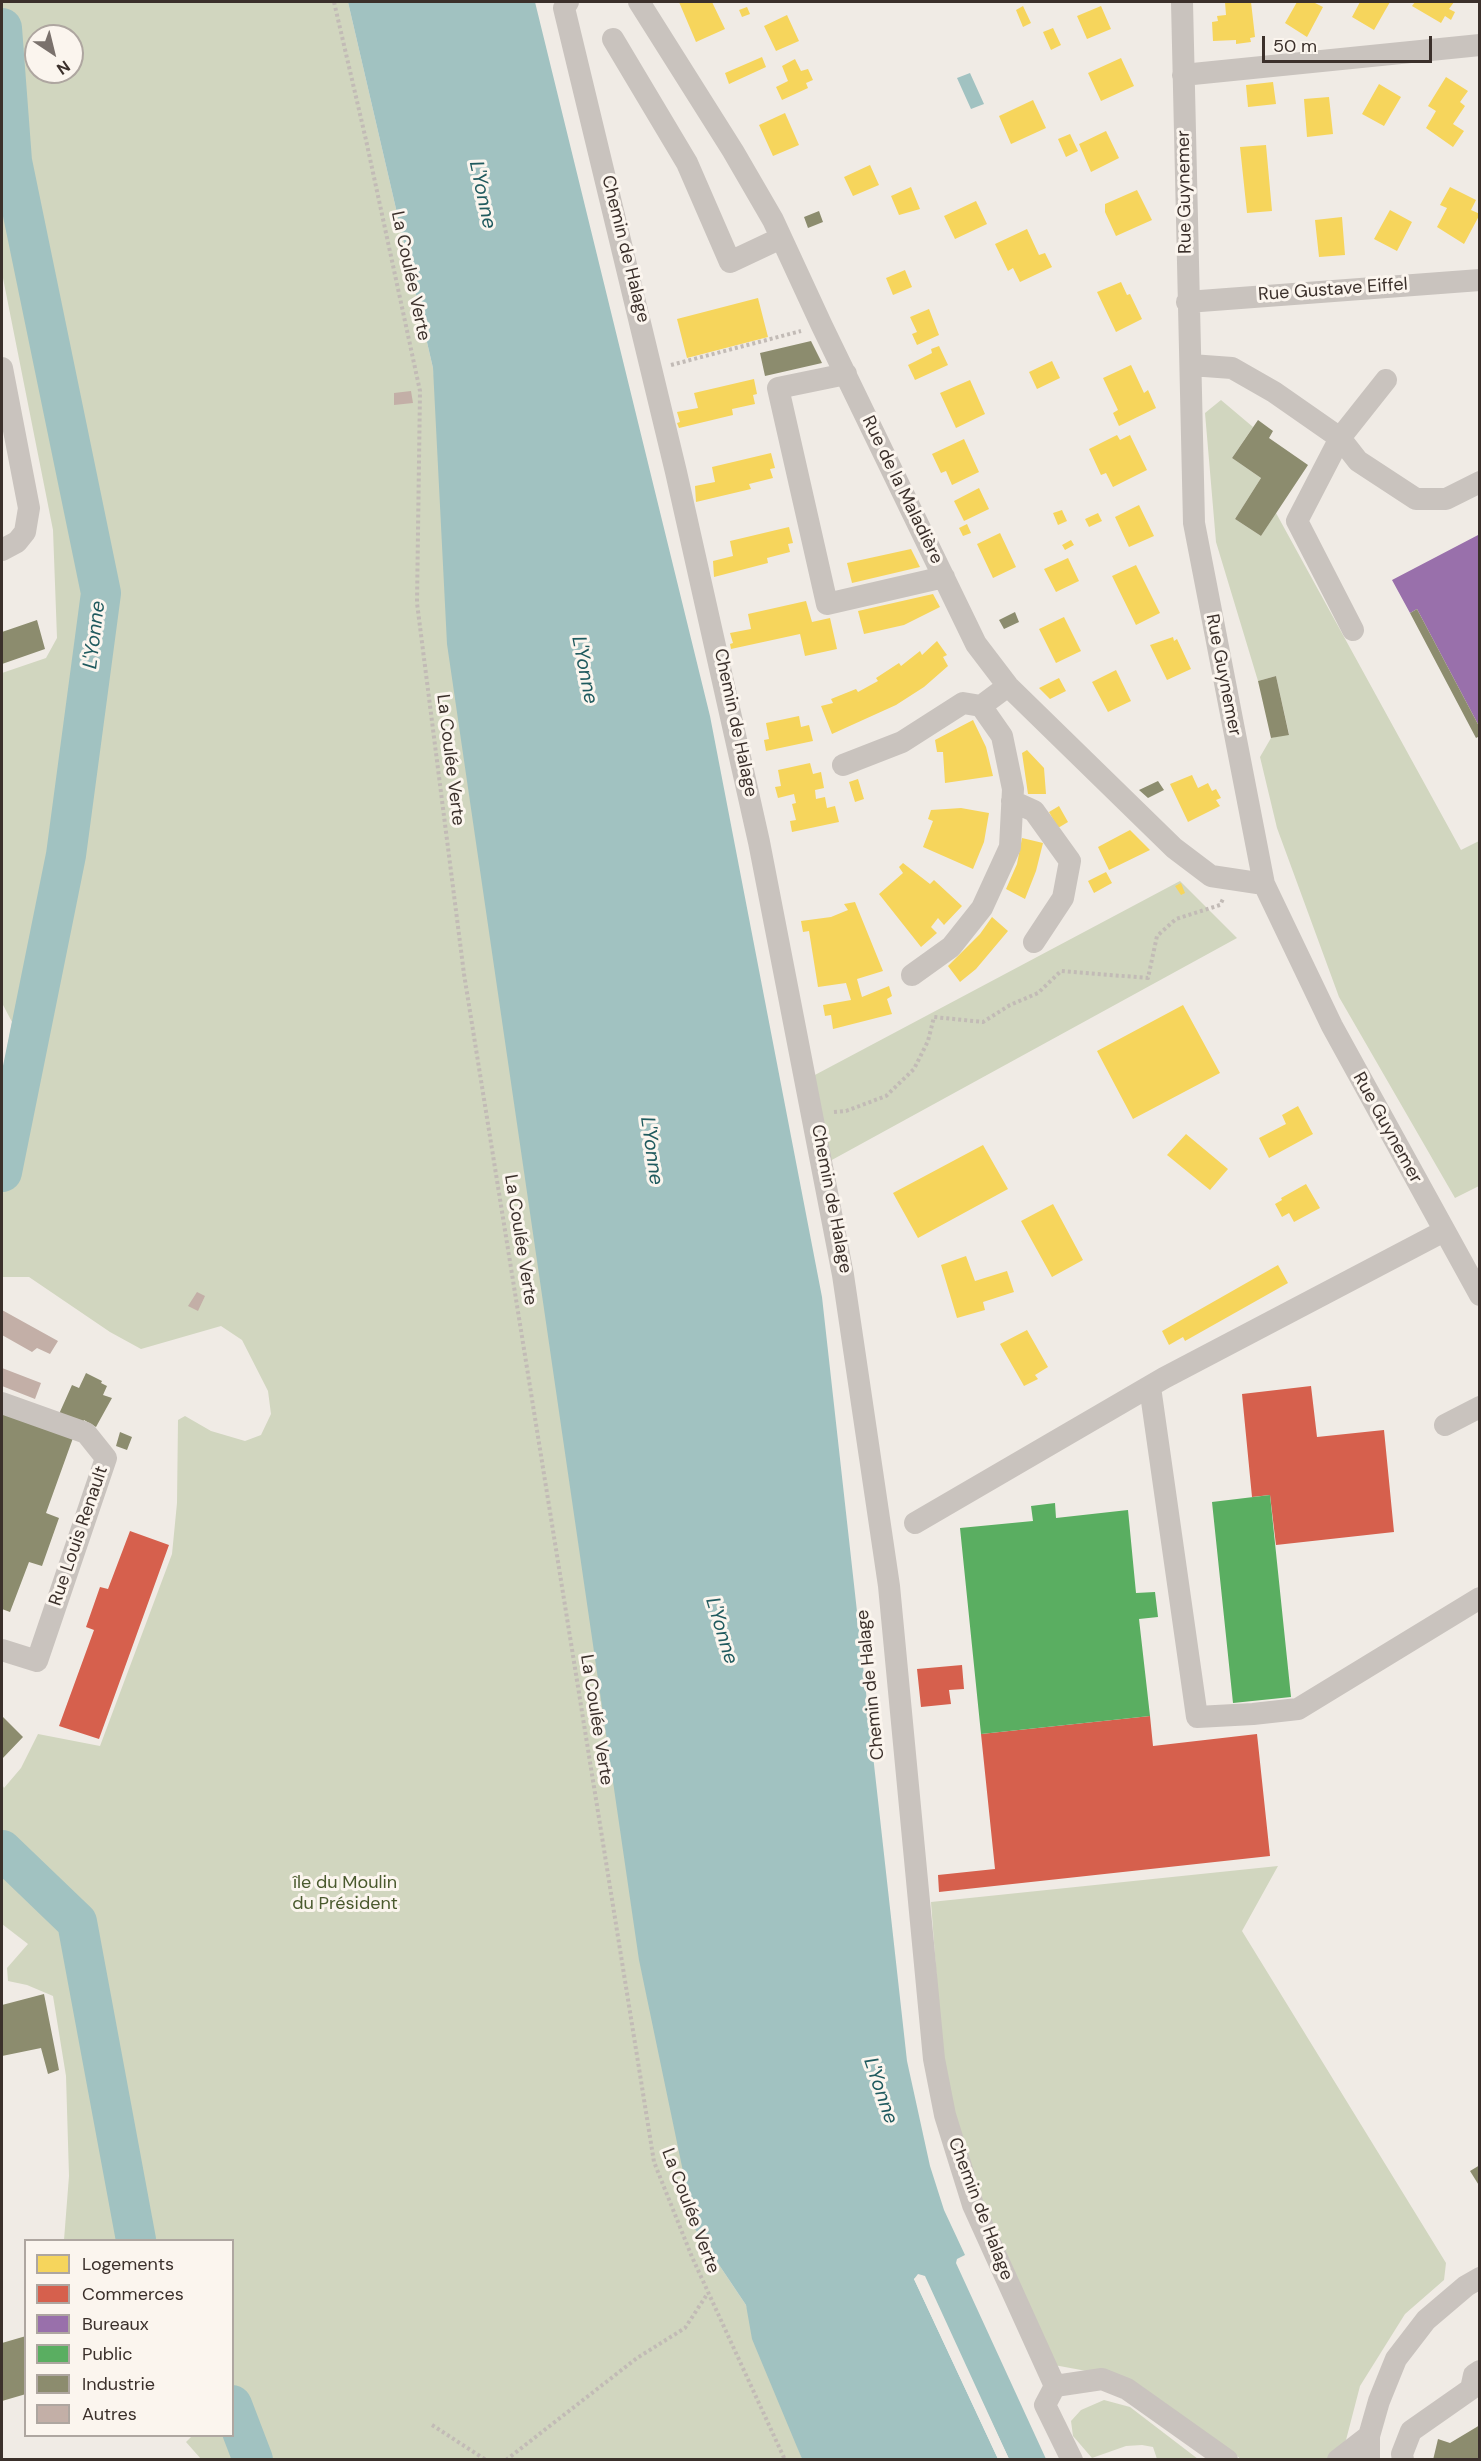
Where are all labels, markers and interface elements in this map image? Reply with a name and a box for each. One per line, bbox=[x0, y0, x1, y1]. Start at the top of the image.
north arrow bbox=[24, 24, 84, 84]
scale bar bbox=[1265, 24, 1434, 62]
text: 50 m bbox=[1273, 34, 1317, 58]
text: N bbox=[53, 56, 74, 79]
street label: Rue Guynemer bbox=[1173, 130, 1197, 254]
water label: L'Yonne bbox=[463, 159, 501, 231]
street label: Chemin de Halage bbox=[596, 173, 654, 325]
street label: La Coulée Verte bbox=[386, 209, 434, 343]
street label: Rue Gustave Eiffel bbox=[1258, 274, 1408, 306]
street label: Rue de la Maladière bbox=[857, 412, 947, 568]
water label: L'Yonne bbox=[79, 600, 111, 670]
street label: Rue Guynemer bbox=[1201, 612, 1245, 738]
water label: L'Yonne bbox=[566, 634, 602, 706]
street label: Chemin de Halage bbox=[709, 647, 761, 799]
street label: La Coulée Verte bbox=[431, 693, 469, 827]
street label: Rue Guynemer bbox=[1348, 1069, 1426, 1187]
water label: L'Yonne bbox=[634, 1115, 668, 1187]
street label: Chemin de Halage bbox=[806, 1123, 856, 1275]
street label: La Coulée Verte bbox=[499, 1173, 541, 1307]
street label: Rue Louis Renault bbox=[45, 1463, 113, 1609]
water label: L'Yonne bbox=[700, 1595, 742, 1667]
street label: Chemin de Halage bbox=[852, 1609, 890, 1761]
street label: La Coulée Verte bbox=[575, 1653, 617, 1787]
park label: île du Moulin du Président bbox=[292, 1872, 398, 1914]
water label: L'Yonne bbox=[858, 2055, 902, 2127]
street label: Chemin de Halage bbox=[943, 2135, 1017, 2283]
street label: La Coulée Verte bbox=[656, 2146, 724, 2276]
legend bbox=[24, 2239, 234, 2437]
text: Logements bbox=[82, 2252, 174, 2276]
text: Commerces bbox=[82, 2282, 184, 2306]
text: Bureaux bbox=[82, 2312, 149, 2336]
text: Public bbox=[82, 2342, 133, 2366]
text: Industrie bbox=[82, 2372, 155, 2396]
text: Autres bbox=[82, 2402, 137, 2426]

